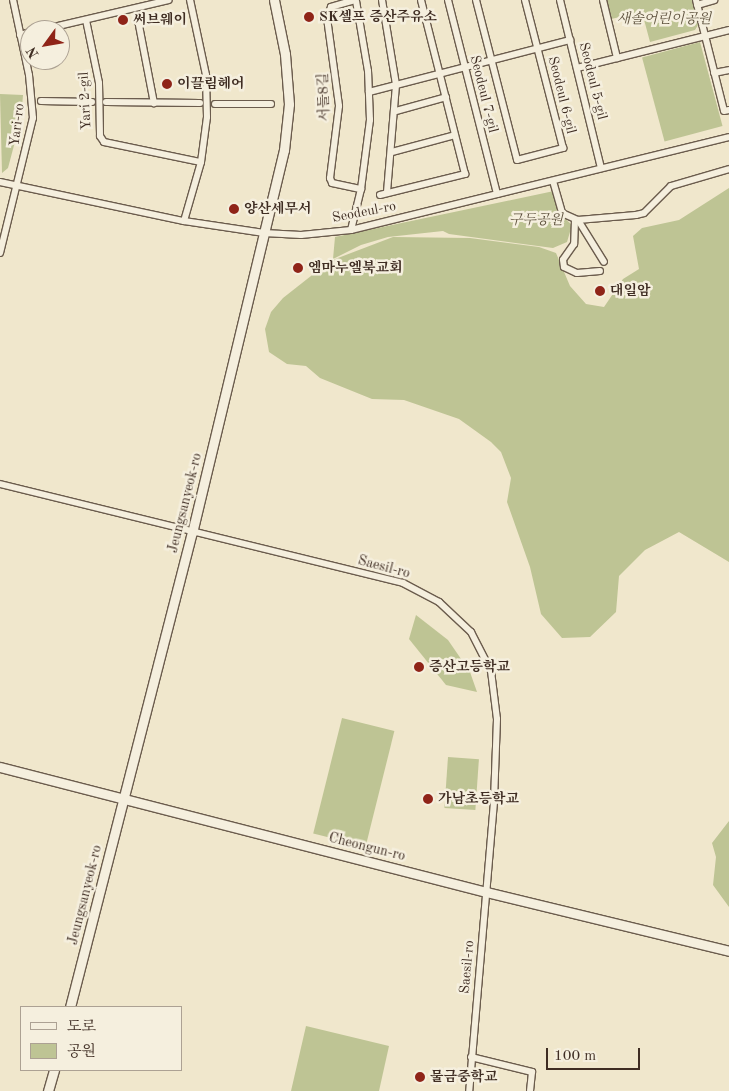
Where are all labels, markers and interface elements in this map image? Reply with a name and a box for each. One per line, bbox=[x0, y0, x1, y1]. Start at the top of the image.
place label: SK셀프 증산주유소 bbox=[319, 9, 437, 25]
marker: SK셀프 증산주유소 bbox=[303, 11, 315, 23]
park label: 새솔어린이공원 bbox=[617, 11, 711, 27]
place label: 써브웨이 bbox=[133, 12, 187, 28]
marker: 써브웨이 bbox=[117, 14, 129, 26]
north arrow bbox=[20, 20, 70, 70]
street label: Seodeul 5-gil bbox=[575, 40, 611, 122]
text: N bbox=[24, 44, 42, 61]
street label: Seodeul 7-gil bbox=[466, 53, 502, 135]
street label: Seodeul 6-gil bbox=[544, 54, 580, 136]
street label: Yari 2-gil bbox=[75, 72, 95, 130]
street label: 서들8길 bbox=[315, 72, 333, 122]
place label: 이끌림헤어 bbox=[177, 76, 245, 92]
marker: 이끌림헤어 bbox=[161, 78, 173, 90]
street label: Yari-ro bbox=[6, 102, 28, 148]
street label: Seodeul-ro bbox=[331, 198, 397, 226]
place label: 양산세무서 bbox=[244, 201, 312, 217]
marker: 양산세무서 bbox=[228, 203, 240, 215]
park label: 구두공원 bbox=[509, 212, 563, 228]
place label: 엠마누엘북교회 bbox=[308, 260, 403, 276]
marker: 엠마누엘북교회 bbox=[292, 262, 304, 274]
place label: 대일암 bbox=[610, 283, 651, 299]
marker: 대일암 bbox=[594, 285, 606, 297]
street label: Jeungsanyeok-ro bbox=[164, 451, 206, 555]
street label: Saesil-ro bbox=[356, 552, 412, 582]
place label: 증산고등학교 bbox=[429, 659, 510, 675]
marker: 증산고등학교 bbox=[413, 661, 425, 673]
place label: 가남초등학교 bbox=[438, 791, 519, 807]
marker: 가남초등학교 bbox=[422, 793, 434, 805]
street label: Cheongun-ro bbox=[327, 829, 407, 865]
street label: Jeungsanyeok-ro bbox=[64, 843, 106, 947]
street label: Saesil-ro bbox=[456, 940, 478, 994]
legend bbox=[20, 1006, 182, 1071]
text: 도로 bbox=[67, 1020, 96, 1035]
scale bar bbox=[549, 1038, 643, 1070]
text: 공원 bbox=[67, 1045, 96, 1060]
text: 100 m bbox=[554, 1049, 596, 1064]
place label: 물금중학교 bbox=[430, 1069, 498, 1085]
marker: 물금중학교 bbox=[414, 1071, 426, 1083]

